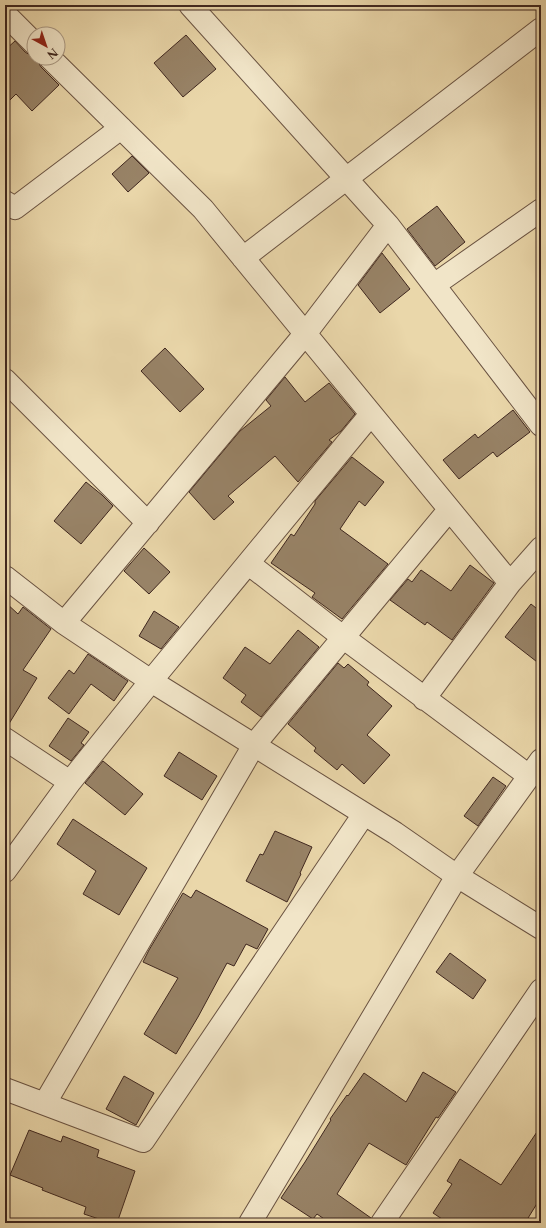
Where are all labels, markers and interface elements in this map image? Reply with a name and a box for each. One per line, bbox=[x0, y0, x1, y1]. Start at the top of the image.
north arrow bbox=[26, 26, 66, 66]
text: N bbox=[44, 45, 61, 62]

